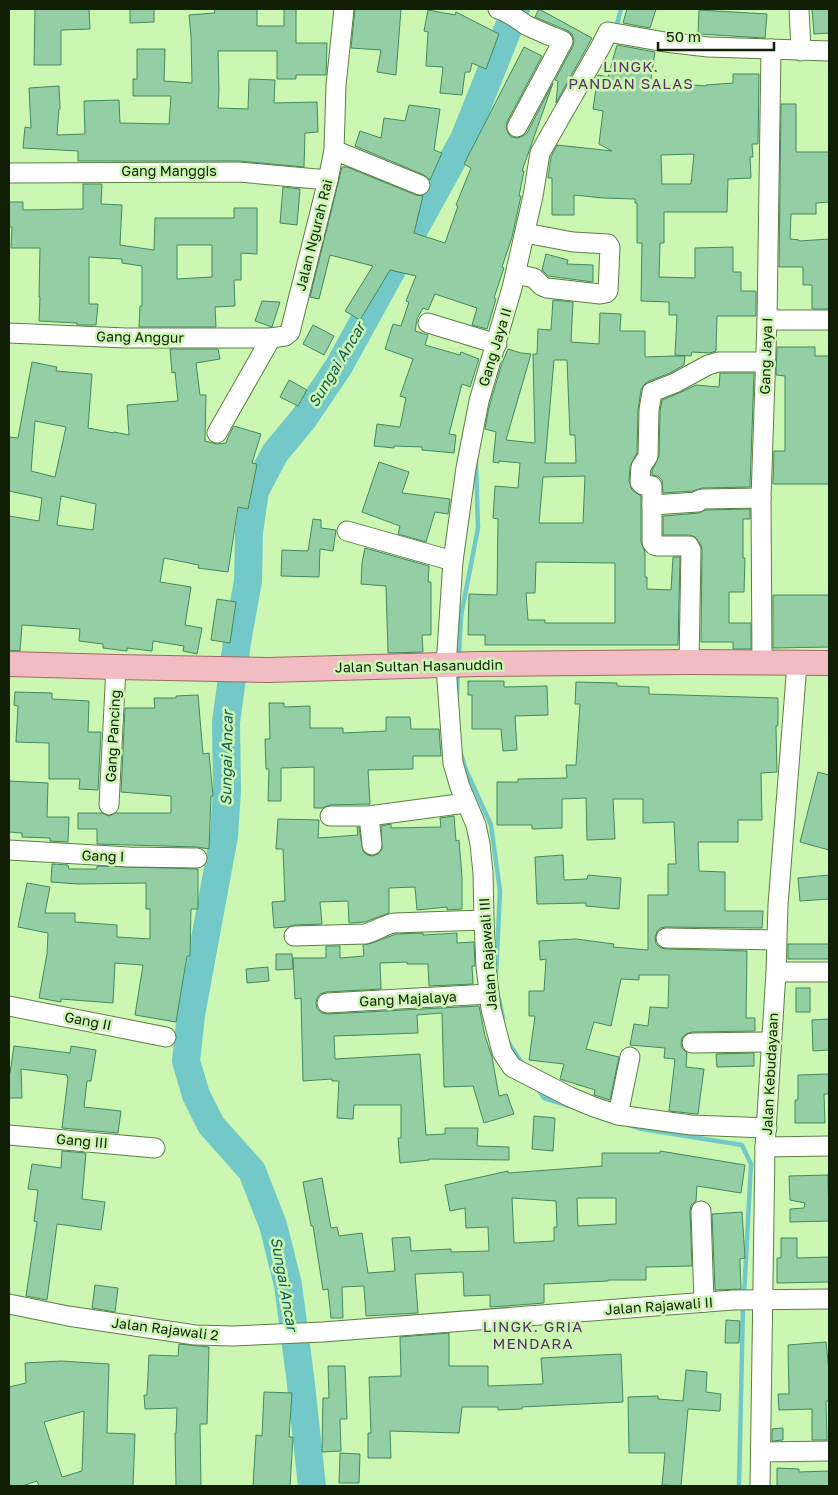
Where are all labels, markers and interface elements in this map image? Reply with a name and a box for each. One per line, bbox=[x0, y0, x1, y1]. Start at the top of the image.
scale bar bbox=[658, 20, 774, 52]
text: 50 m bbox=[666, 27, 701, 45]
district label: LINGK. PANDAN SALAS bbox=[568, 57, 694, 92]
street label: Gang Manggis bbox=[121, 162, 217, 179]
street label: Jalan Ngurah Rai bbox=[291, 177, 336, 292]
street label: Gang Jaya II bbox=[474, 305, 515, 388]
water label: Sungai Ancar bbox=[304, 317, 370, 410]
street label: Gang Jaya I bbox=[756, 317, 775, 395]
street label: Gang Anggur bbox=[96, 327, 185, 346]
street label: Jalan Sultan Hasanuddin bbox=[335, 656, 503, 675]
street label: Gang Pancing bbox=[102, 689, 123, 783]
water label: Sungai Ancar bbox=[216, 708, 237, 806]
street label: Gang I bbox=[81, 846, 125, 865]
street label: Jalan Rajawali III bbox=[475, 897, 500, 1011]
street label: Gang Majalaya bbox=[359, 987, 457, 1010]
street label: Gang II bbox=[63, 1008, 113, 1033]
street label: Jalan Kebudayaan bbox=[758, 1012, 781, 1136]
street label: Gang III bbox=[56, 1130, 109, 1151]
water label: Sungai Ancar bbox=[267, 1235, 302, 1335]
street label: Jalan Rajawali II bbox=[604, 1293, 714, 1318]
street label: Jalan Rajawali 2 bbox=[111, 1313, 220, 1344]
district label: LINGK. GRIA MENDARA bbox=[483, 1317, 583, 1352]

